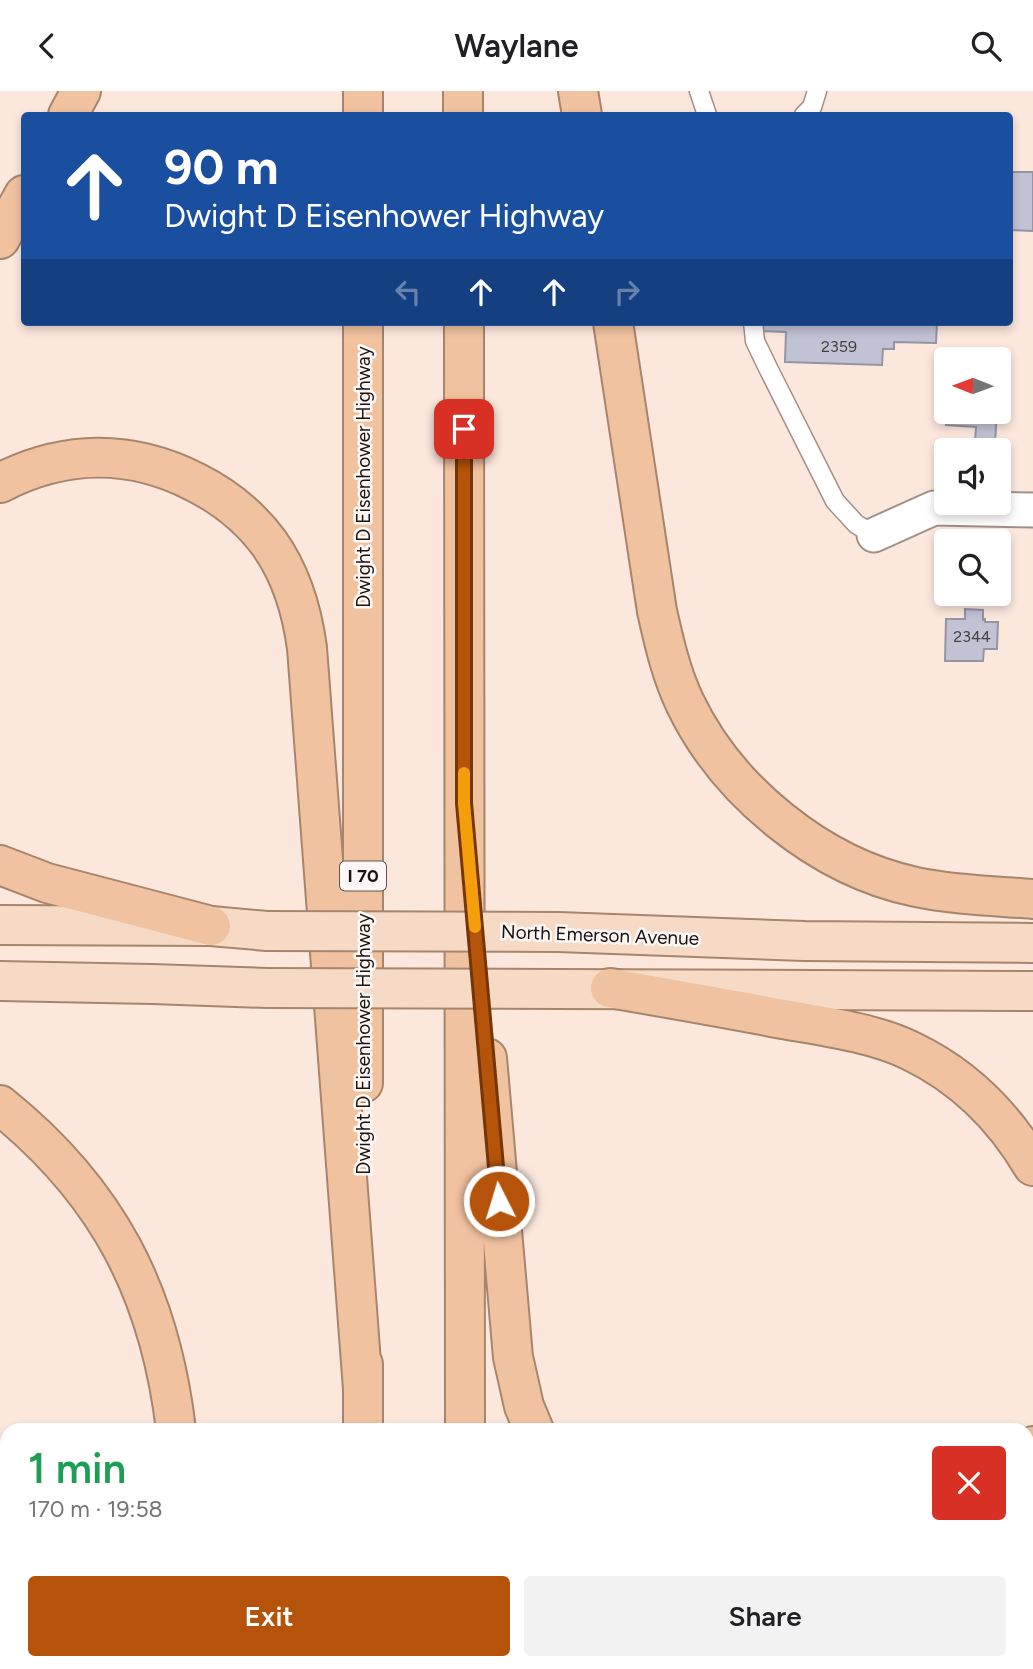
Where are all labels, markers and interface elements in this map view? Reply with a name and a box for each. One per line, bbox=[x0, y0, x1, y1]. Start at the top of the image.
icon: back bbox=[28, 27, 66, 65]
text: Waylane bbox=[454, 27, 579, 65]
icon: search bbox=[967, 27, 1005, 65]
text: 90 m bbox=[164, 137, 279, 196]
icon: ahead bbox=[49, 140, 140, 231]
text: Dwight D Eisenhower Highway bbox=[164, 197, 604, 235]
icon: left bbox=[389, 273, 427, 311]
icon: ahead bbox=[462, 273, 500, 311]
icon: ahead bbox=[535, 273, 573, 311]
icon: right bbox=[608, 273, 646, 311]
house number: 2359 bbox=[821, 337, 857, 356]
street label: Dwight D Eisenhower Highway bbox=[352, 346, 375, 608]
north arrow bbox=[934, 347, 1012, 423]
map controls bbox=[934, 347, 1011, 606]
pin bbox=[434, 399, 494, 459]
icon: arrive bbox=[445, 410, 483, 448]
button: sound bbox=[934, 438, 1011, 515]
button: search bbox=[934, 529, 1011, 606]
house number: 2344 bbox=[953, 627, 991, 646]
road number: I 70 bbox=[340, 861, 386, 891]
street label: Dwight D Eisenhower Highway bbox=[352, 913, 375, 1175]
street label: North Emerson Avenue bbox=[501, 920, 699, 950]
position arrow bbox=[462, 1164, 536, 1238]
text: 1 min bbox=[28, 1443, 126, 1494]
button: close bbox=[932, 1446, 1006, 1520]
text: 170 m · 19:58 bbox=[28, 1495, 163, 1523]
button: Exit bbox=[28, 1576, 510, 1656]
button: Share bbox=[524, 1576, 1006, 1656]

